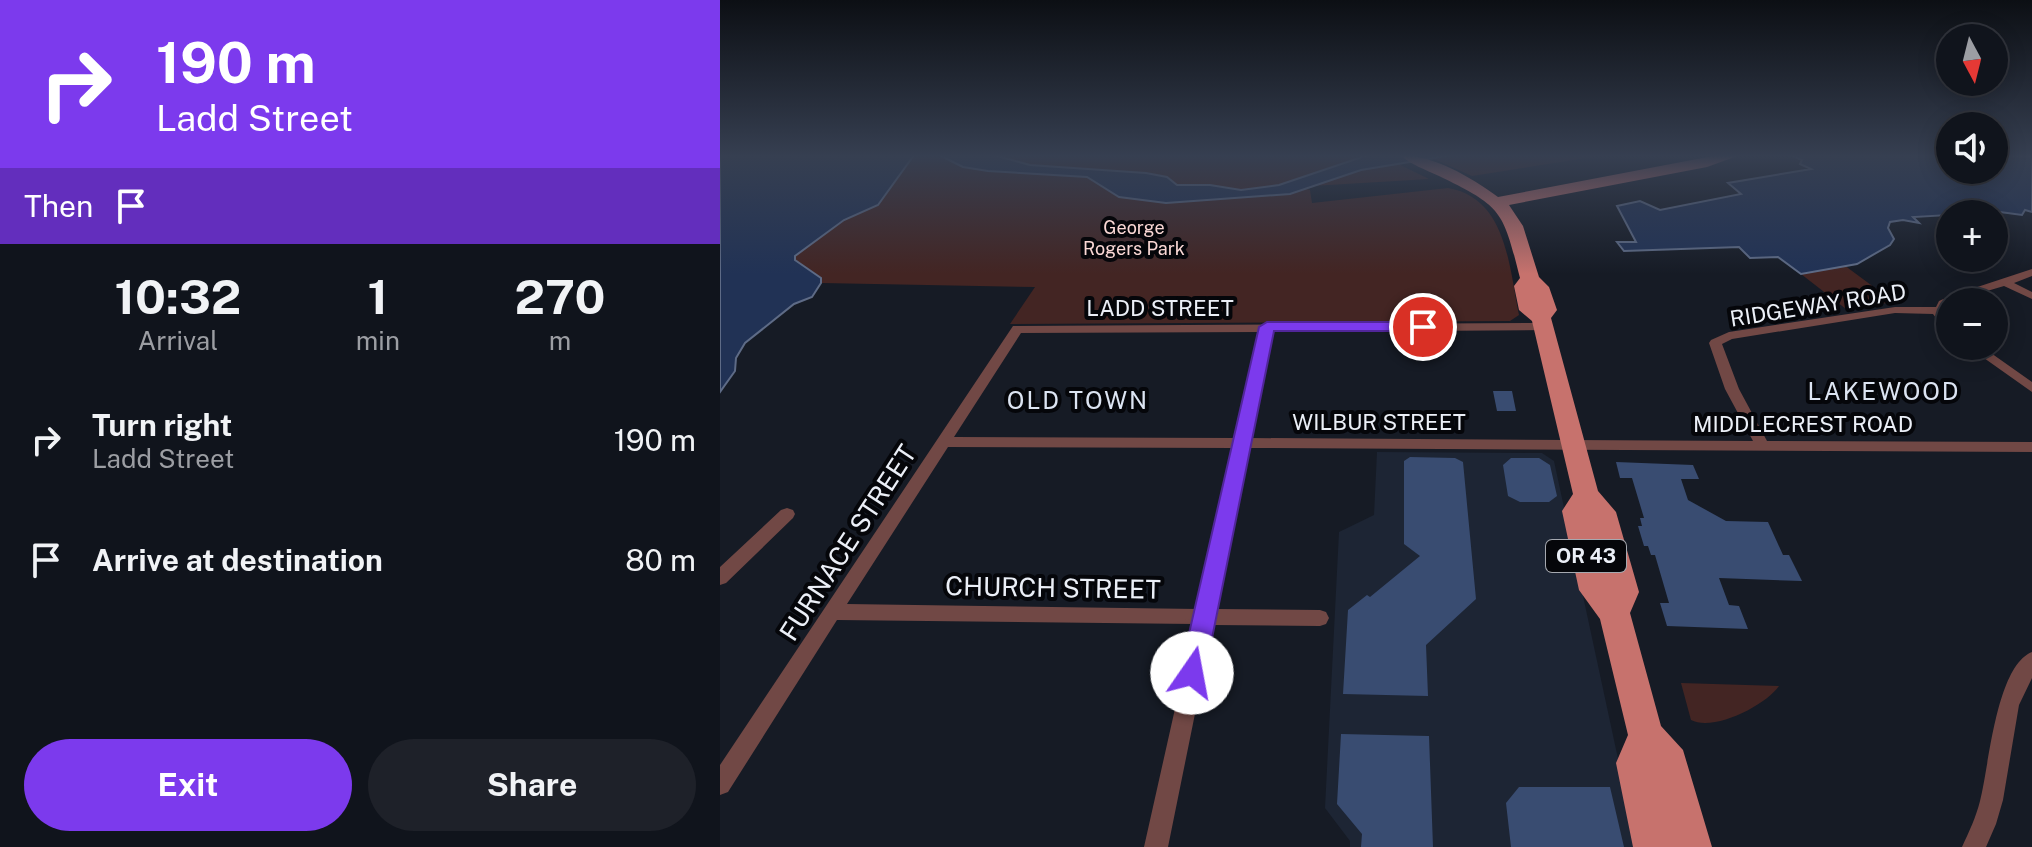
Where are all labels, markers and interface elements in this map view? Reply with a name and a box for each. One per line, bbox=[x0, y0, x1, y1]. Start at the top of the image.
north arrow bbox=[1936, 24, 2008, 96]
map controls bbox=[1936, 24, 2008, 360]
text: 190 m bbox=[156, 30, 316, 96]
icon: right bbox=[24, 32, 128, 136]
text: Ladd Street bbox=[156, 97, 353, 139]
button: sound bbox=[1936, 112, 2008, 184]
icon: arrive bbox=[109, 184, 153, 228]
text: Then bbox=[24, 188, 93, 224]
button: + bbox=[1936, 200, 2008, 272]
park label: George Rogers Park bbox=[1083, 217, 1185, 259]
text: 10:32 bbox=[115, 268, 241, 325]
text: 1 bbox=[368, 268, 388, 325]
text: 270 bbox=[514, 268, 605, 325]
street label: RIDGEWAY ROAD bbox=[1728, 278, 1908, 332]
button: − bbox=[1936, 288, 2008, 360]
pin bbox=[1389, 293, 1457, 361]
street label: LADD STREET bbox=[1086, 295, 1234, 321]
icon: arrive bbox=[1401, 305, 1445, 349]
text: Arrival bbox=[138, 325, 218, 356]
text: min bbox=[356, 325, 400, 356]
text: m bbox=[549, 325, 571, 356]
district label: LAKEWOOD bbox=[1808, 377, 1960, 405]
district label: OLD TOWN bbox=[1007, 386, 1149, 414]
text: Turn right bbox=[92, 407, 232, 443]
street label: WILBUR STREET bbox=[1292, 409, 1466, 435]
street label: MIDDLECREST ROAD bbox=[1693, 411, 1913, 437]
icon: right bbox=[24, 418, 68, 462]
text: 190 m bbox=[614, 422, 696, 458]
street label: FURNACE STREET bbox=[773, 439, 922, 646]
text: Ladd Street bbox=[92, 443, 234, 474]
icon: arrive bbox=[24, 538, 68, 582]
road number: OR 43 bbox=[1546, 540, 1626, 572]
text: Arrive at destination bbox=[92, 542, 383, 578]
text: 80 m bbox=[625, 542, 696, 578]
street label: CHURCH STREET bbox=[945, 570, 1161, 605]
position arrow bbox=[1150, 631, 1234, 715]
button: Exit bbox=[24, 739, 352, 831]
button: Share bbox=[368, 739, 696, 831]

